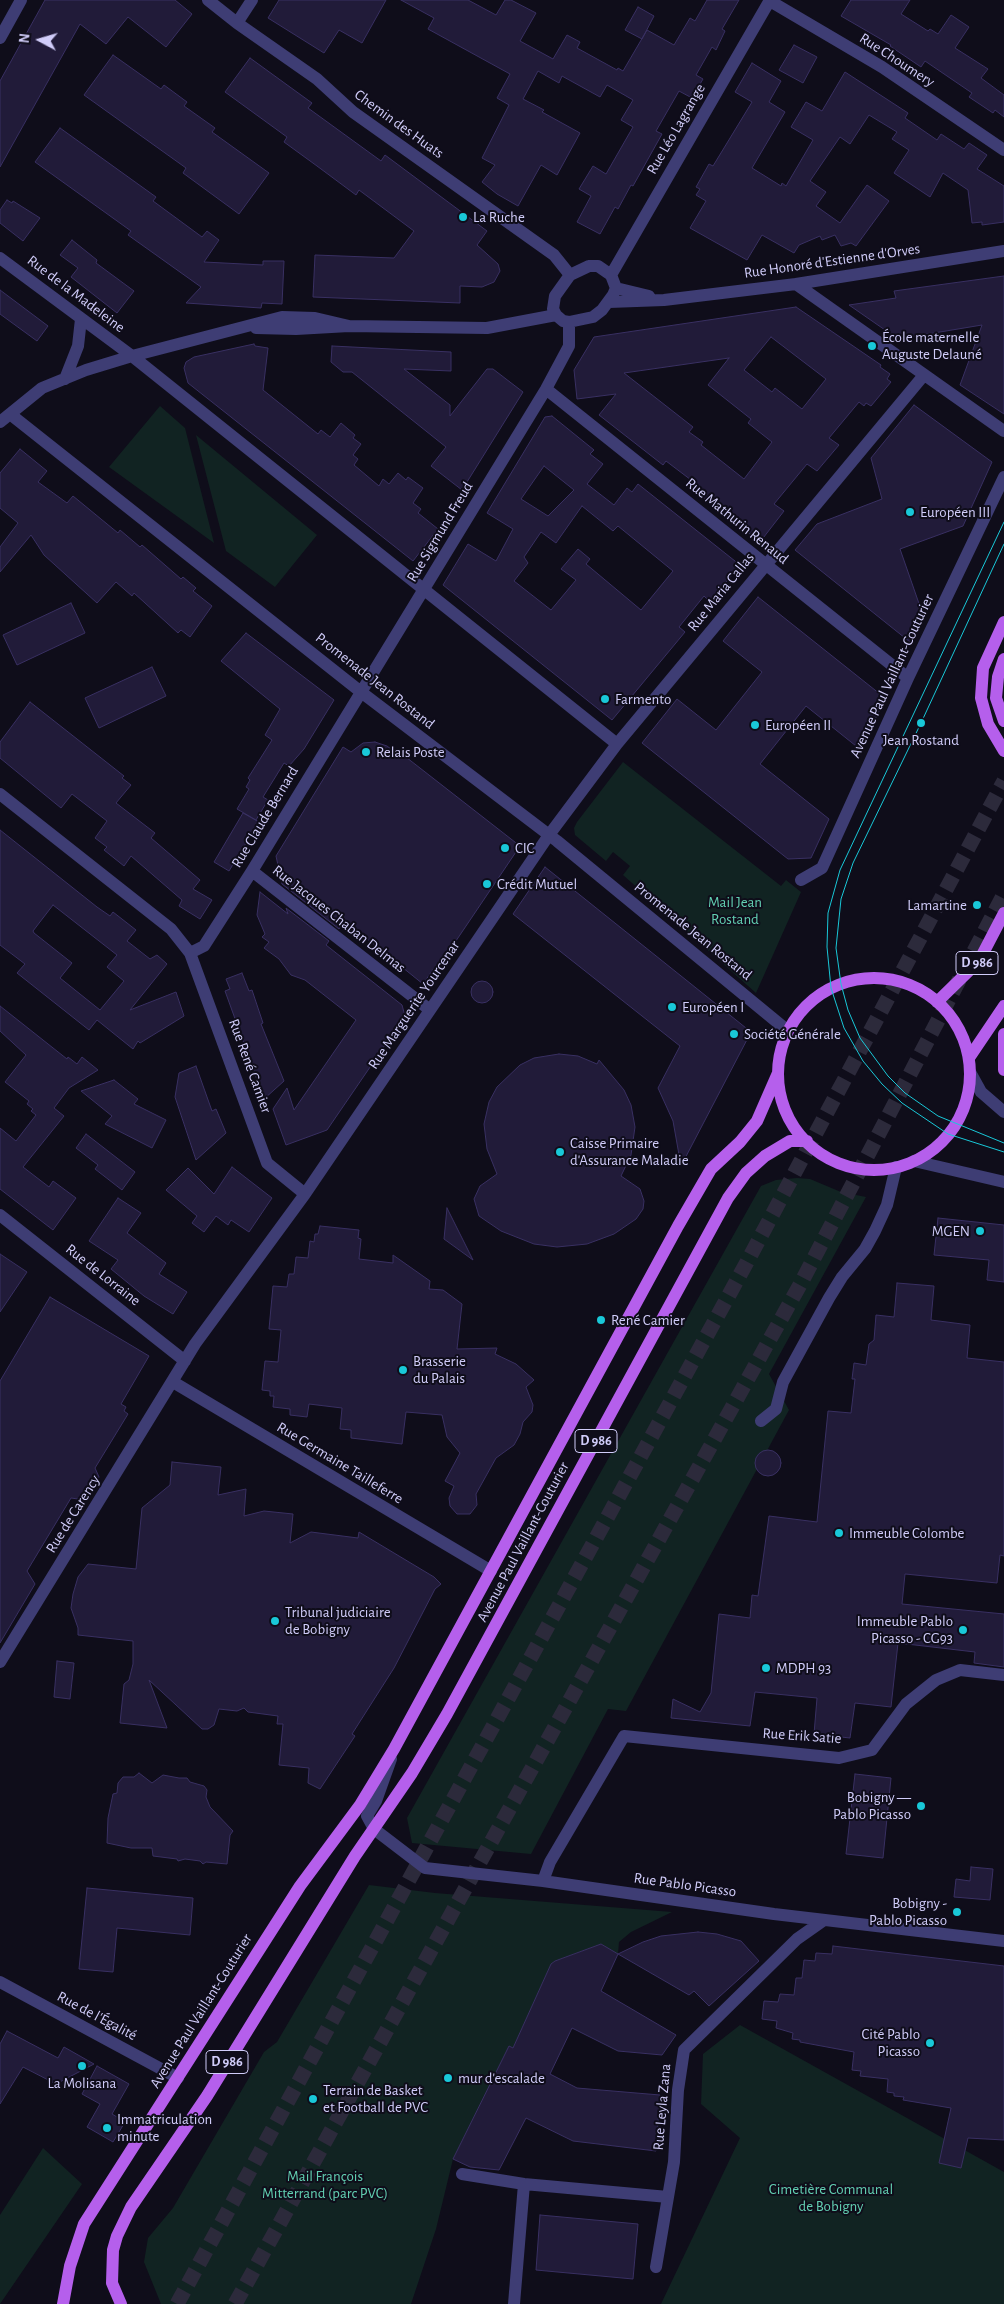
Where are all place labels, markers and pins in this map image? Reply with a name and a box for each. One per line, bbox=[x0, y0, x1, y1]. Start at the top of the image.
place label: La Ruche bbox=[473, 208, 525, 226]
marker: La Ruche bbox=[457, 211, 469, 223]
place label: École maternelle Auguste Delauné bbox=[882, 328, 982, 363]
marker: École maternelle Auguste Delauné bbox=[866, 340, 878, 352]
place label: Européen III bbox=[920, 503, 990, 521]
marker: Européen III bbox=[904, 506, 916, 518]
place label: Farmento bbox=[615, 690, 671, 708]
marker: Farmento bbox=[599, 693, 611, 705]
place label: Européen II bbox=[765, 716, 831, 734]
marker: Jean Rostand bbox=[915, 717, 927, 729]
marker: Européen II bbox=[749, 719, 761, 731]
place label: Jean Rostand bbox=[883, 731, 959, 749]
place label: Relais Poste bbox=[376, 743, 445, 761]
marker: Relais Poste bbox=[360, 746, 372, 758]
place label: CIC bbox=[515, 839, 534, 857]
marker: CIC bbox=[499, 842, 511, 854]
place label: Crédit Mutuel bbox=[497, 875, 577, 893]
marker: Crédit Mutuel bbox=[481, 878, 493, 890]
place label: Lamartine bbox=[907, 896, 967, 914]
marker: Lamartine bbox=[971, 899, 983, 911]
place label: Européen I bbox=[682, 998, 744, 1016]
marker: Européen I bbox=[666, 1001, 678, 1013]
place label: Société Générale bbox=[744, 1025, 841, 1043]
marker: Société Générale bbox=[728, 1028, 740, 1040]
place label: Caisse Primaire d'Assurance Maladie bbox=[570, 1134, 689, 1169]
marker: Caisse Primaire d'Assurance Maladie bbox=[554, 1146, 566, 1158]
place label: MGEN bbox=[932, 1222, 970, 1240]
marker: MGEN bbox=[974, 1225, 986, 1237]
place label: René Camier bbox=[611, 1311, 685, 1329]
marker: René Camier bbox=[595, 1314, 607, 1326]
place label: Brasserie du Palais bbox=[413, 1352, 466, 1387]
marker: Brasserie du Palais bbox=[397, 1364, 409, 1376]
place label: Immeuble Colombe bbox=[849, 1524, 964, 1542]
marker: Immeuble Colombe bbox=[833, 1527, 845, 1539]
place label: Tribunal judiciaire de Bobigny bbox=[285, 1603, 391, 1638]
place label: Immeuble Pablo Picasso - CG93 bbox=[857, 1612, 953, 1647]
marker: Tribunal judiciaire de Bobigny bbox=[269, 1615, 281, 1627]
marker: Immeuble Pablo Picasso - CG93 bbox=[957, 1624, 969, 1636]
place label: MDPH 93 bbox=[776, 1659, 831, 1677]
marker: MDPH 93 bbox=[760, 1662, 772, 1674]
place label: Bobigny — Pablo Picasso bbox=[833, 1788, 911, 1823]
marker: Bobigny — Pablo Picasso bbox=[915, 1800, 927, 1812]
place label: Bobigny - Pablo Picasso bbox=[869, 1894, 947, 1929]
marker: Bobigny - Pablo Picasso bbox=[951, 1906, 963, 1918]
place label: Cité Pablo Picasso bbox=[861, 2025, 920, 2060]
marker: Cité Pablo Picasso bbox=[924, 2037, 936, 2049]
marker: La Molisana bbox=[76, 2060, 88, 2072]
place label: mur d'escalade bbox=[458, 2069, 545, 2087]
marker: mur d'escalade bbox=[442, 2072, 454, 2084]
place label: La Molisana bbox=[48, 2074, 116, 2092]
place label: Terrain de Basket et Football de PVC bbox=[323, 2081, 428, 2116]
marker: Terrain de Basket et Football de PVC bbox=[307, 2093, 319, 2105]
place label: Immatriculation minute bbox=[117, 2110, 212, 2145]
marker: Immatriculation minute bbox=[101, 2122, 113, 2134]

